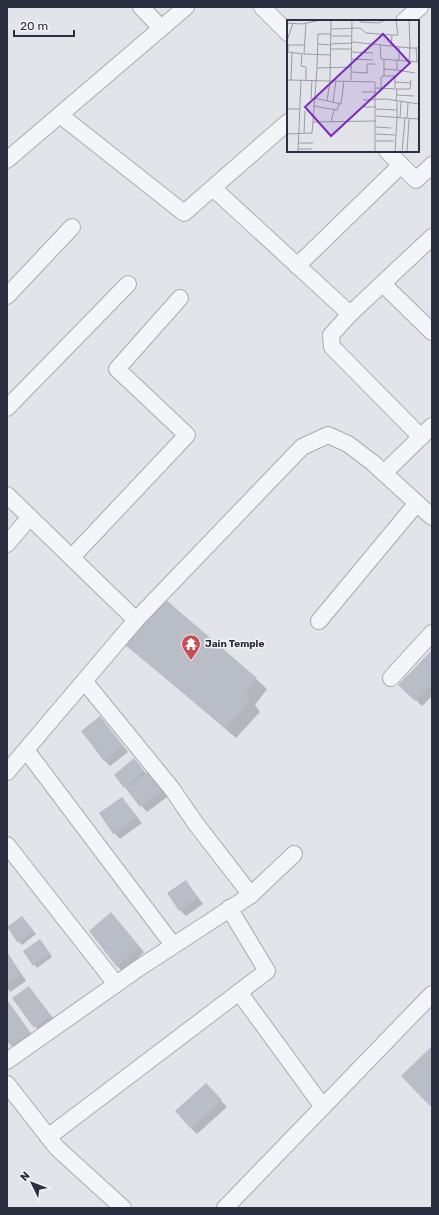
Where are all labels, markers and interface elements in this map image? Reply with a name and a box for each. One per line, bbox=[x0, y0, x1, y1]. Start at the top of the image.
scale bar bbox=[14, 12, 74, 38]
text: 20 m bbox=[20, 19, 48, 33]
inset map bbox=[287, 20, 419, 152]
temple icon: Jain Temple bbox=[180, 633, 202, 661]
place label: Jain Temple bbox=[205, 638, 264, 650]
north arrow bbox=[12, 1163, 52, 1203]
text: N bbox=[18, 1169, 33, 1184]

